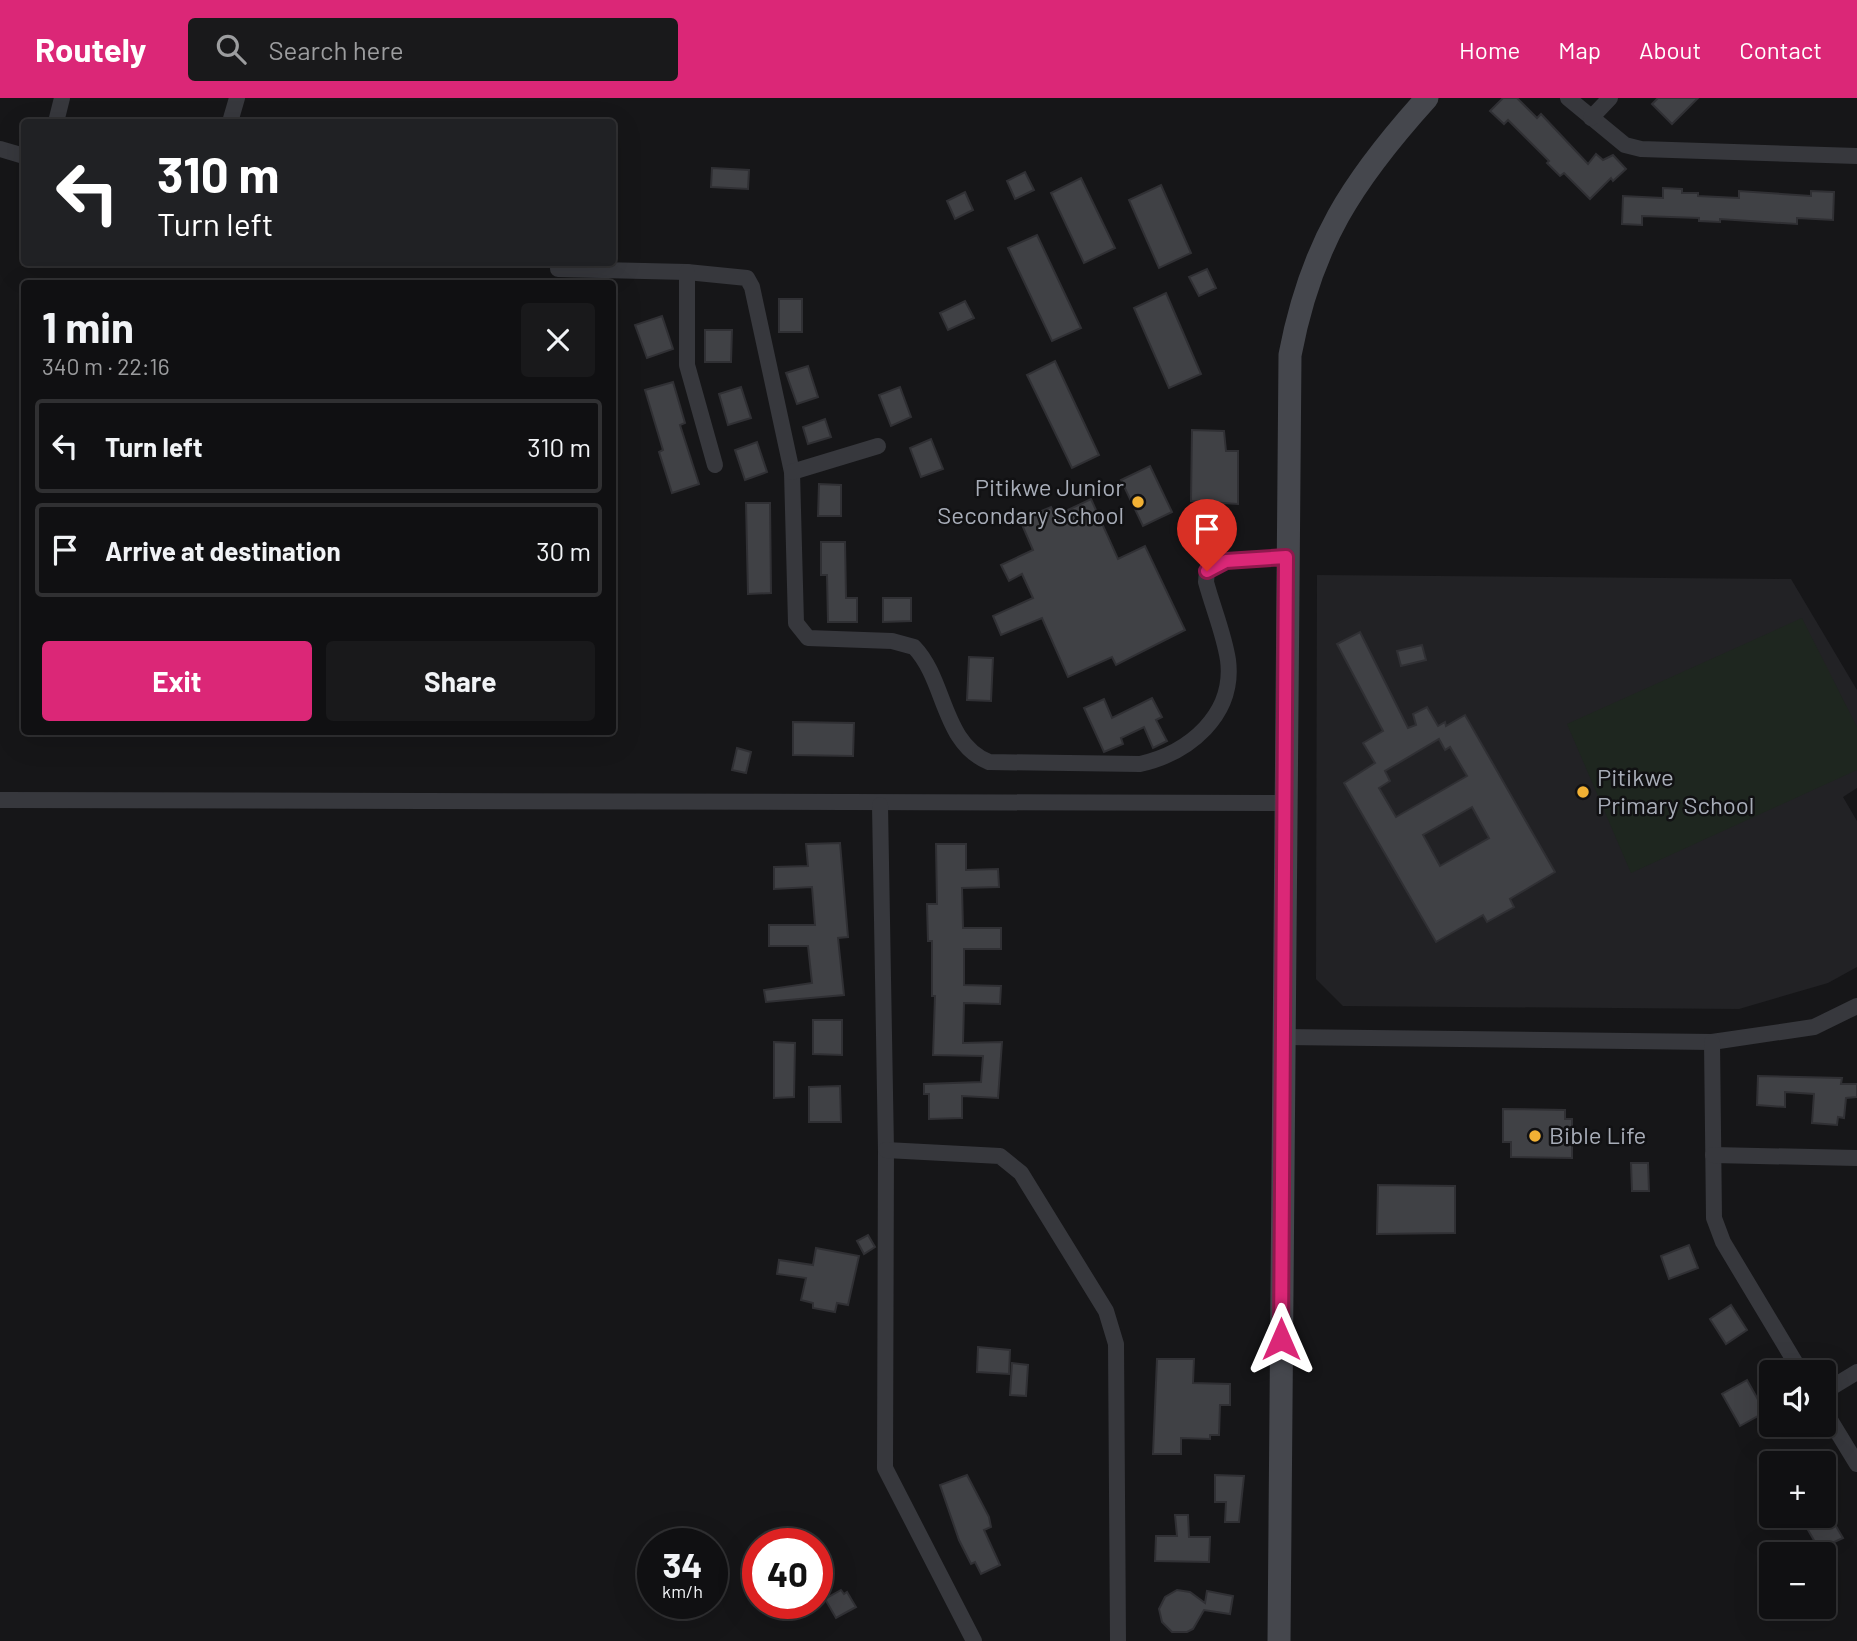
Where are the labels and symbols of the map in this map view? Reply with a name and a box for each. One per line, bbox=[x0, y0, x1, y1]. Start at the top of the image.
place label: Pitikwe Junior Secondary School bbox=[937, 472, 1124, 529]
marker: Pitikwe Junior Secondary School bbox=[1130, 494, 1146, 510]
pin bbox=[1177, 499, 1237, 571]
place label: Pitikwe Primary School bbox=[1597, 762, 1754, 819]
marker: Pitikwe Primary School bbox=[1575, 784, 1591, 800]
place label: Bible Life bbox=[1549, 1120, 1646, 1149]
marker: Bible Life bbox=[1527, 1128, 1543, 1144]
position arrow bbox=[1244, 1302, 1318, 1376]
speed limit sign: 40 bbox=[742, 1528, 833, 1619]

